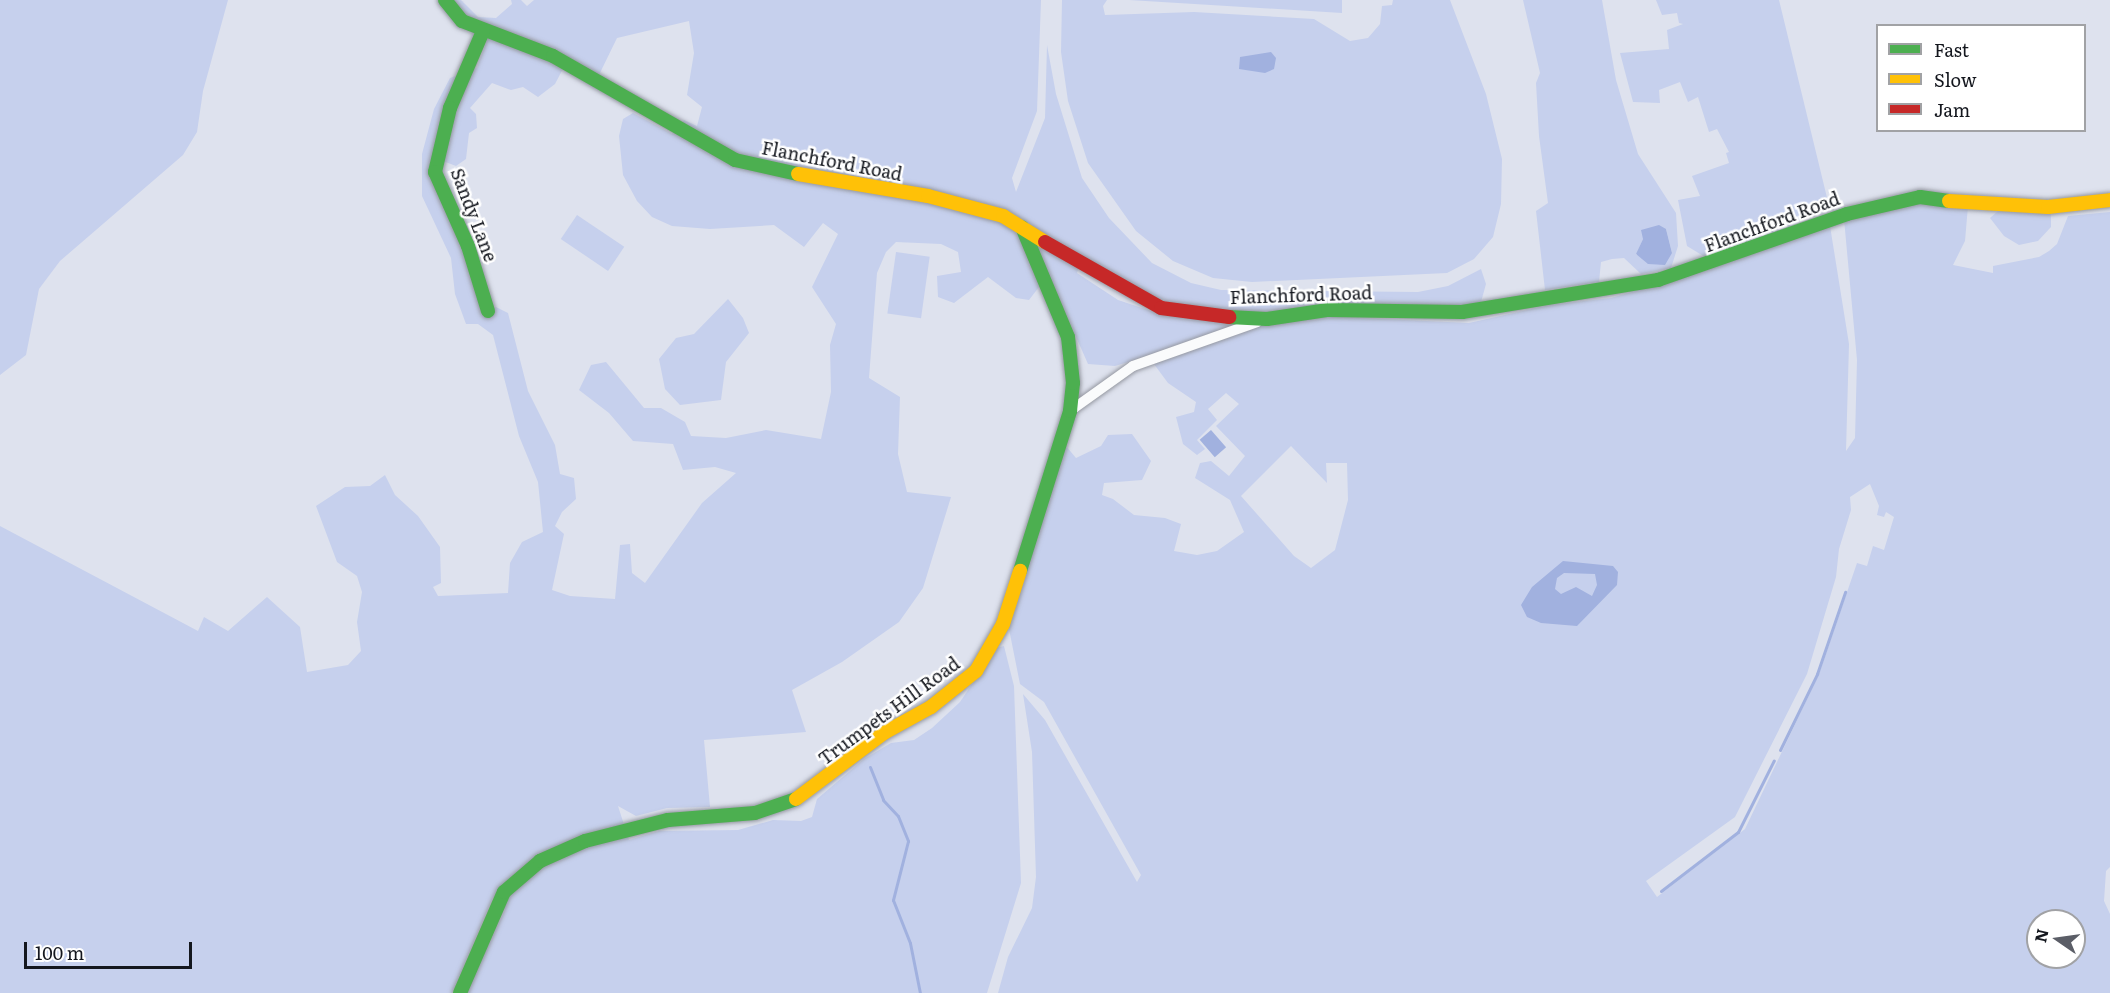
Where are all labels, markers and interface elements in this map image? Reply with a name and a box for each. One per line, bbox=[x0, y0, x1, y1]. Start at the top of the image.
legend bbox=[1876, 24, 2086, 132]
text: Fast bbox=[1934, 36, 1969, 63]
text: Slow bbox=[1934, 66, 1976, 93]
text: Jam bbox=[1934, 96, 1970, 123]
street label: Flanchford Road bbox=[760, 137, 904, 185]
street label: Sandy Lane bbox=[446, 165, 502, 265]
street label: Flanchford Road bbox=[1701, 187, 1843, 257]
street label: Flanchford Road bbox=[1229, 282, 1373, 308]
street label: Trumpets Hill Road bbox=[814, 653, 964, 769]
north arrow bbox=[2026, 909, 2086, 969]
text: N bbox=[2027, 926, 2054, 945]
scale bar bbox=[27, 930, 195, 968]
text: 100 m bbox=[35, 939, 84, 966]

